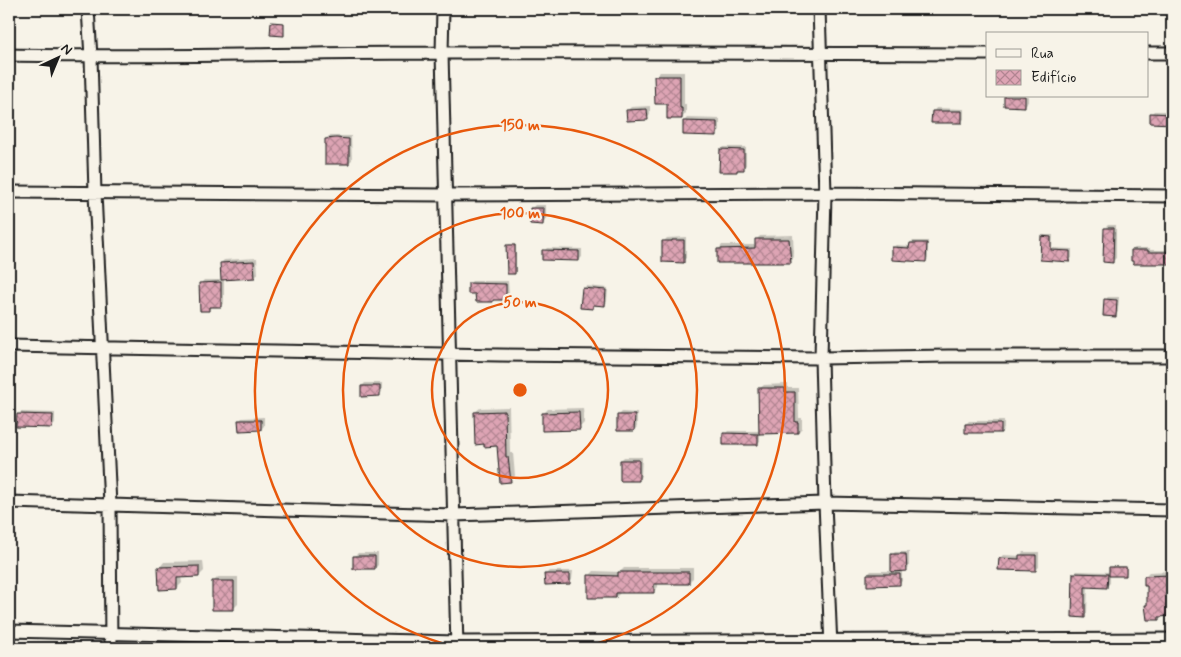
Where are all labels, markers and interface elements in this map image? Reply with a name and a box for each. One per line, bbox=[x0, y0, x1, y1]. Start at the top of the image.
north arrow bbox=[32, 32, 82, 82]
legend bbox=[986, 32, 1148, 98]
text: N bbox=[57, 40, 76, 59]
text: Rua bbox=[1031, 44, 1054, 64]
text: Edifício bbox=[1031, 68, 1076, 88]
text: 150 m bbox=[500, 116, 540, 136]
text: 100 m bbox=[500, 204, 540, 224]
text: 50 m bbox=[503, 293, 537, 313]
centre of rings bbox=[511, 381, 529, 399]

